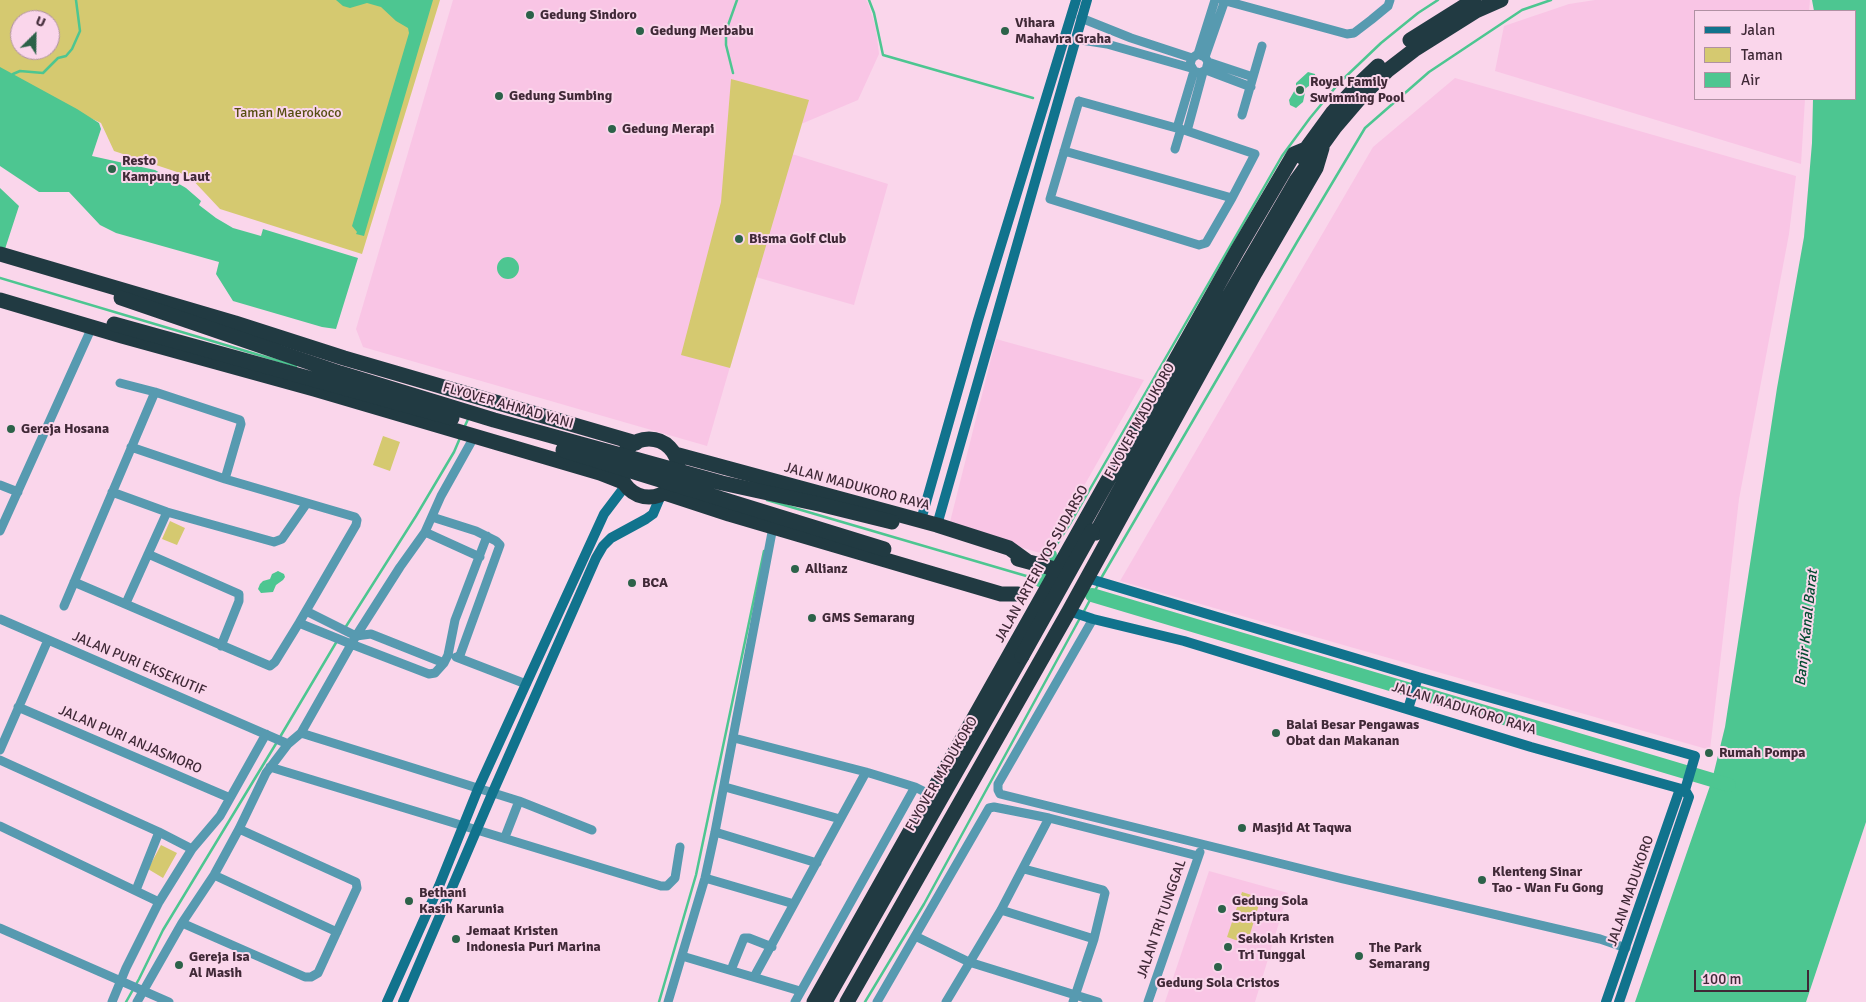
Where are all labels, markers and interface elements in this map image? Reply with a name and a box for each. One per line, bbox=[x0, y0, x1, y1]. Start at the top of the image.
place label: Gedung Sindoro bbox=[540, 7, 637, 23]
marker: Gedung Sindoro bbox=[524, 9, 536, 21]
north arrow bbox=[10, 10, 60, 60]
legend bbox=[1694, 10, 1856, 100]
text: U bbox=[33, 12, 48, 31]
place label: Vihara Mahavira Graha bbox=[1015, 15, 1111, 48]
text: Jalan bbox=[1741, 21, 1775, 39]
place label: Gedung Merbabu bbox=[650, 23, 754, 39]
marker: Gedung Merbabu bbox=[634, 25, 646, 37]
marker: Vihara Mahavira Graha bbox=[999, 25, 1011, 37]
text: Taman bbox=[1741, 46, 1783, 64]
text: Air bbox=[1741, 71, 1760, 89]
place label: Royal Family Swimming Pool bbox=[1310, 74, 1405, 106]
marker: Royal Family Swimming Pool bbox=[1294, 84, 1306, 96]
place label: Gedung Sumbing bbox=[509, 88, 612, 104]
marker: Gedung Sumbing bbox=[493, 90, 505, 102]
park label: Taman Maerokoco bbox=[234, 105, 342, 121]
place label: Gedung Merapi bbox=[622, 121, 715, 137]
marker: Gedung Merapi bbox=[606, 123, 618, 135]
place label: Resto Kampung Laut bbox=[122, 153, 210, 186]
marker: Resto Kampung Laut bbox=[106, 163, 118, 175]
place label: Bisma Golf Club bbox=[749, 231, 846, 247]
marker: Bisma Golf Club bbox=[733, 233, 745, 245]
street label: FLYOVER MADUKORO bbox=[1101, 360, 1179, 482]
street label: FLYOVER AHMAD YANI bbox=[441, 379, 575, 433]
place label: Gereja Hosana bbox=[21, 421, 109, 437]
marker: Gereja Hosana bbox=[5, 423, 17, 435]
street label: JALAN MADUKORO RAYA bbox=[782, 459, 932, 515]
street label: JALAN ARTERI YOS SUDARSO bbox=[992, 483, 1092, 645]
place label: Allianz bbox=[805, 561, 848, 577]
marker: Allianz bbox=[789, 563, 801, 575]
water label: Banjir Kanal Barat bbox=[1792, 569, 1822, 687]
place label: BCA bbox=[642, 575, 668, 591]
marker: BCA bbox=[626, 577, 638, 589]
place label: GMS Semarang bbox=[822, 610, 915, 626]
marker: GMS Semarang bbox=[806, 612, 818, 624]
street label: JALAN PURI EKSEKUTIF bbox=[70, 628, 208, 700]
street label: JALAN MADUKORO RAYA bbox=[1390, 679, 1538, 739]
street label: JALAN PURI ANJASMORO bbox=[56, 702, 204, 778]
street label: FLYOVER MADUKORO bbox=[902, 714, 982, 834]
place label: Balai Besar Pengawas Obat dan Makanan bbox=[1286, 717, 1419, 750]
marker: Balai Besar Pengawas Obat dan Makanan bbox=[1270, 727, 1282, 739]
place label: Rumah Pompa bbox=[1719, 745, 1805, 761]
marker: Rumah Pompa bbox=[1703, 747, 1715, 759]
place label: Masjid At Taqwa bbox=[1252, 820, 1352, 836]
marker: Masjid At Taqwa bbox=[1236, 822, 1248, 834]
street label: JALAN MADUKORO bbox=[1604, 833, 1658, 949]
street label: JALAN TRI TUNGGAL bbox=[1134, 857, 1190, 981]
place label: Klenteng Sinar Tao - Wan Fu Gong bbox=[1492, 864, 1604, 896]
marker: Klenteng Sinar Tao - Wan Fu Gong bbox=[1476, 874, 1488, 886]
place label: Bethani Kasih Karunia bbox=[419, 885, 504, 918]
place label: Gedung Sola Scriptura bbox=[1232, 893, 1308, 926]
marker: Bethani Kasih Karunia bbox=[403, 895, 415, 907]
marker: Gedung Sola Scriptura bbox=[1216, 903, 1228, 915]
place label: Jemaat Kristen Indonesia Puri Marina bbox=[466, 923, 601, 956]
place label: Sekolah Kristen Tri Tunggal bbox=[1238, 931, 1334, 964]
marker: Jemaat Kristen Indonesia Puri Marina bbox=[450, 933, 462, 945]
place label: The Park Semarang bbox=[1369, 940, 1430, 972]
marker: Sekolah Kristen Tri Tunggal bbox=[1222, 941, 1234, 953]
place label: Gereja Isa Al Masih bbox=[189, 949, 250, 982]
marker: The Park Semarang bbox=[1353, 950, 1365, 962]
marker: Gereja Isa Al Masih bbox=[173, 959, 185, 971]
scale bar bbox=[1696, 960, 1811, 992]
marker: Gedung Sola Cristos bbox=[1212, 961, 1224, 973]
text: 100 m bbox=[1702, 970, 1742, 988]
place label: Gedung Sola Cristos bbox=[1157, 975, 1279, 991]

